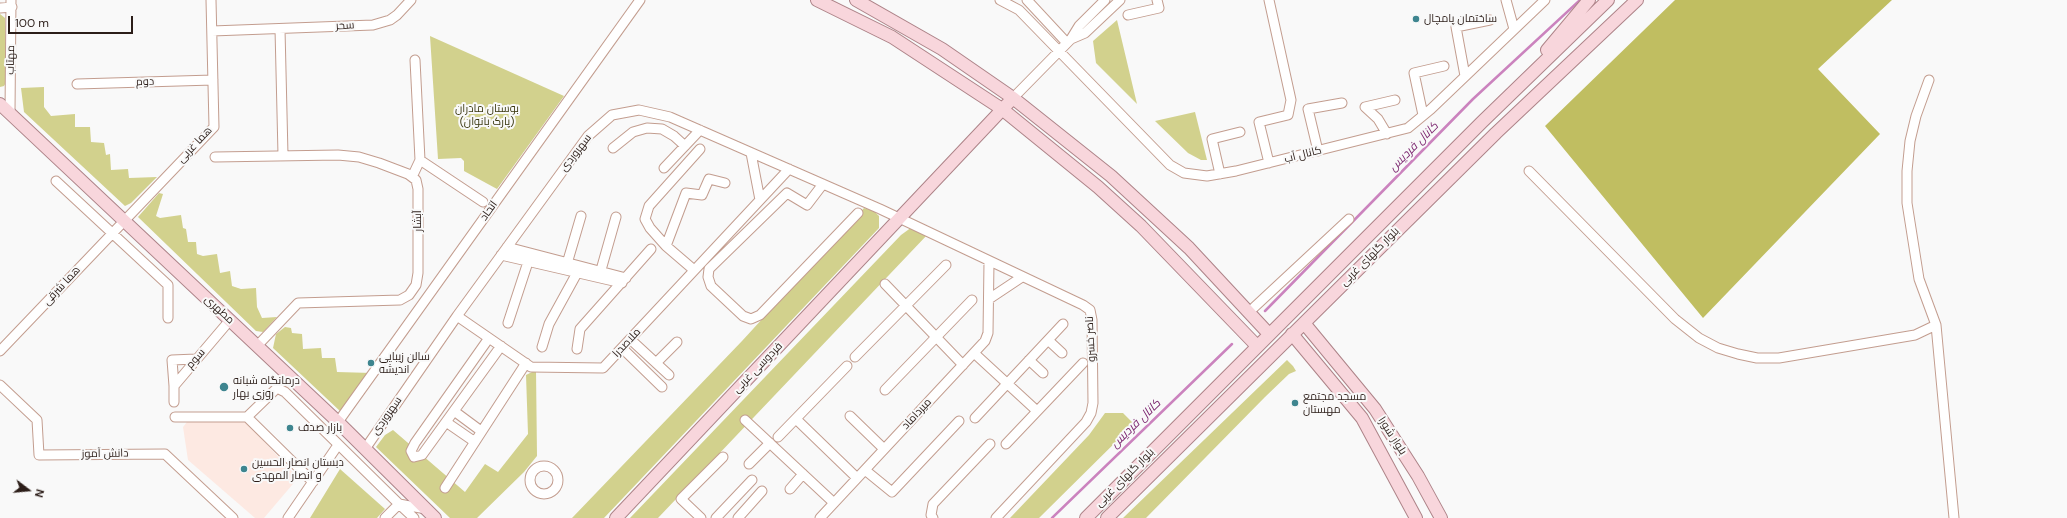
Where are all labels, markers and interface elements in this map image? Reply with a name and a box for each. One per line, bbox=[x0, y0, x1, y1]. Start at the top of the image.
scale bar bbox=[10, 8, 135, 34]
place label: ساختمان پامچال bbox=[1424, 12, 1497, 26]
marker: ساختمان پامچال bbox=[1411, 14, 1421, 24]
text: 100 m bbox=[15, 15, 49, 31]
street label: سحر bbox=[335, 19, 355, 33]
street label: مهتاب bbox=[4, 45, 18, 75]
street label: دوم bbox=[136, 75, 154, 89]
park label: بوستان مادران (پارک بانوان) bbox=[455, 102, 519, 128]
water label: کانال فردیس bbox=[1386, 119, 1442, 175]
street label: هما غربی bbox=[175, 124, 215, 166]
street label: سهروردی bbox=[557, 132, 595, 174]
street label: کانال آب bbox=[1283, 144, 1323, 166]
street label: اتحاد bbox=[477, 199, 501, 223]
street label: آبشار bbox=[411, 210, 425, 232]
street label: بلوار گلهای غربی bbox=[1338, 225, 1402, 289]
street label: هما شرقی bbox=[41, 264, 83, 308]
street label: مطهری bbox=[201, 293, 237, 327]
street label: ناصر خسرو bbox=[1083, 316, 1099, 362]
street label: ملاصدرا bbox=[610, 326, 644, 360]
street label: فردوسی غربی bbox=[731, 340, 785, 396]
street label: سوم bbox=[184, 346, 208, 372]
place label: سالن زیبایی اندیشه bbox=[379, 350, 430, 376]
marker: سالن زیبایی اندیشه bbox=[366, 358, 376, 368]
place label: درمانگاه شبانه روزی بهار bbox=[233, 374, 300, 400]
marker: درمانگاه شبانه روزی بهار bbox=[218, 381, 230, 393]
place label: مسجد مجتمع مهستان bbox=[1303, 390, 1366, 416]
street label: سهروردی bbox=[369, 394, 405, 438]
street label: میرداماد bbox=[899, 396, 935, 432]
water label: کانال فردیس bbox=[1108, 397, 1164, 451]
marker: مسجد مجتمع مهستان bbox=[1290, 398, 1300, 408]
street label: بلوار شورا bbox=[1375, 414, 1409, 458]
place label: بازار صدف bbox=[298, 421, 342, 435]
marker: بازار صدف bbox=[285, 423, 295, 433]
street label: بلوار گلهای غربی bbox=[1093, 446, 1157, 510]
street label: دانش آموز bbox=[81, 447, 129, 461]
place label: دبستان انصار الحسین و انصار المهدی bbox=[252, 456, 344, 482]
marker: دبستان انصار الحسین و انصار المهدی bbox=[239, 464, 249, 474]
north arrow bbox=[8, 470, 48, 510]
text: N bbox=[32, 488, 47, 499]

